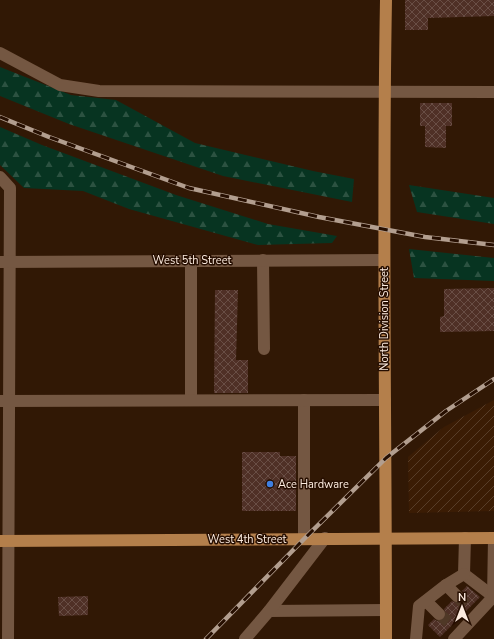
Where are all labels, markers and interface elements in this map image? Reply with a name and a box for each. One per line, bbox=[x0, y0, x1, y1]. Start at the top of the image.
street label: West 5th Street bbox=[153, 253, 232, 268]
street label: North Division Street bbox=[377, 267, 392, 371]
place label: Ace Hardware bbox=[278, 477, 349, 492]
marker: Ace Hardware bbox=[265, 479, 275, 489]
street label: West 4th Street bbox=[208, 532, 287, 547]
north arrow bbox=[442, 587, 482, 627]
text: N bbox=[458, 590, 466, 605]

